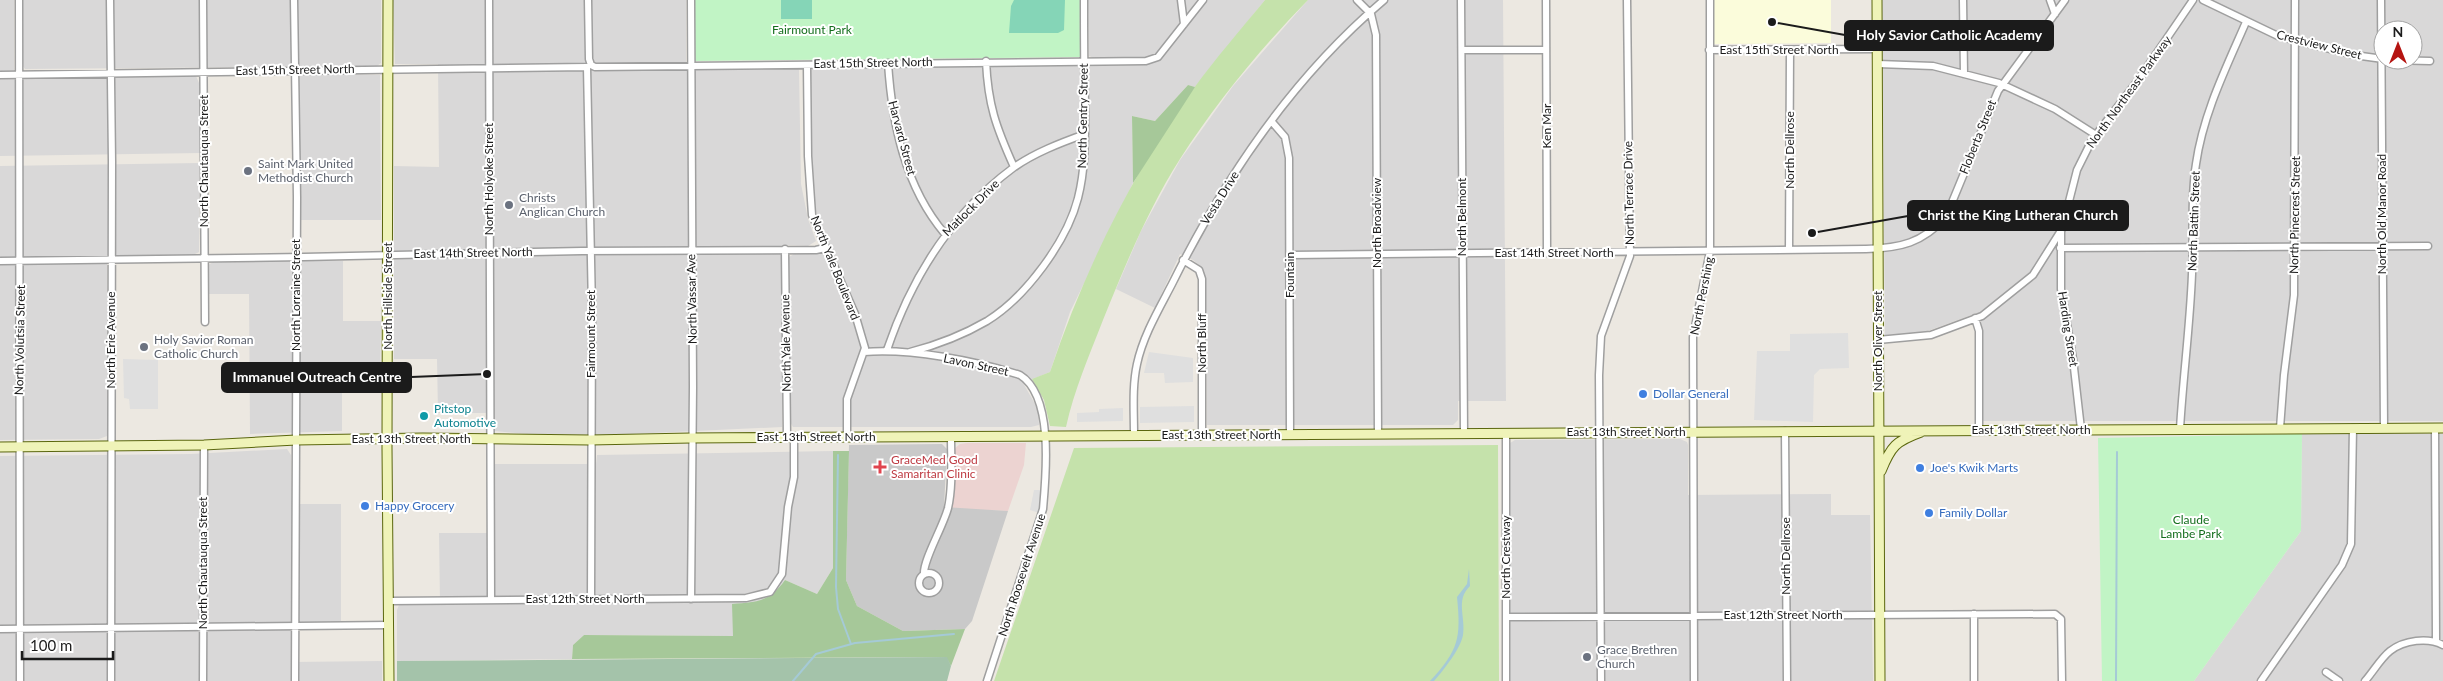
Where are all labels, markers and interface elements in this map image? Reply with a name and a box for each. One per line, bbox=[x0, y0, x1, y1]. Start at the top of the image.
north arrow bbox=[2373, 20, 2423, 70]
callout: Holy Savior Catholic Academy bbox=[1845, 21, 2053, 50]
park label: Fairmount Park bbox=[772, 22, 853, 37]
text: N bbox=[2393, 23, 2403, 40]
text: Holy Savior Catholic Academy bbox=[1856, 26, 2043, 43]
street label: Crestview Street bbox=[2275, 27, 2364, 62]
street label: North Northeast Parkway bbox=[2083, 32, 2175, 151]
street label: East 15th Street North bbox=[1719, 42, 1839, 57]
street label: East 15th Street North bbox=[813, 54, 933, 71]
street label: East 15th Street North bbox=[235, 61, 355, 78]
street label: North Gentry Street bbox=[1074, 63, 1091, 169]
street label: North Chautauqua Street bbox=[196, 94, 211, 227]
street label: Floberta Street bbox=[1956, 97, 1999, 176]
street label: Harvard Street bbox=[885, 99, 920, 178]
street label: Ken Mar bbox=[1539, 103, 1554, 148]
street label: North Dellrose bbox=[1782, 111, 1797, 189]
street label: North Holyoke Street bbox=[481, 122, 496, 235]
street label: North Terrace Drive bbox=[1620, 141, 1637, 245]
street label: North Old Manor Road bbox=[2374, 154, 2389, 274]
street label: North Pinecrest Street bbox=[2286, 155, 2303, 274]
place label: Saint Mark United Methodist Church bbox=[258, 156, 353, 185]
marker: Saint Mark United Methodist Church bbox=[242, 165, 254, 177]
street label: Vesta Drive bbox=[1197, 168, 1242, 227]
street label: North Battin Street bbox=[2184, 170, 2203, 271]
street label: Matlock Drive bbox=[939, 176, 1002, 239]
street label: North Broadview bbox=[1369, 177, 1384, 268]
street label: North Belmont bbox=[1454, 177, 1469, 256]
place label: Christs Anglican Church bbox=[519, 190, 605, 219]
marker: Christs Anglican Church bbox=[503, 199, 515, 211]
callout: Christ the King Lutheran Church bbox=[1908, 201, 2128, 230]
text: Christ the King Lutheran Church bbox=[1918, 206, 2118, 223]
street label: North Yale Boulevard bbox=[808, 213, 863, 322]
street label: North Lorraine Street bbox=[288, 238, 303, 351]
street label: North Hillside Street bbox=[380, 241, 395, 350]
street label: East 14th Street North bbox=[413, 244, 533, 261]
street label: East 14th Street North bbox=[1494, 245, 1614, 260]
street label: Fountain bbox=[1282, 252, 1297, 298]
street label: North Vassar Ave bbox=[683, 254, 700, 344]
street label: North Pershing bbox=[1687, 255, 1716, 336]
street label: North Volutsia Street bbox=[11, 284, 28, 395]
street label: Fairmount Street bbox=[583, 289, 598, 378]
street label: North Oliver Street bbox=[1870, 290, 1885, 391]
street label: Harding Street bbox=[2055, 290, 2082, 368]
street label: North Erie Avenue bbox=[103, 292, 118, 388]
street label: North Yale Avenue bbox=[777, 294, 794, 392]
street label: North Bluff bbox=[1194, 313, 1209, 373]
place label: Holy Savior Roman Catholic Church bbox=[154, 332, 253, 361]
marker: Holy Savior Roman Catholic Church bbox=[138, 341, 150, 353]
street label: Lavon Street bbox=[942, 350, 1011, 379]
callout: Immanuel Outreach Centre bbox=[222, 363, 411, 392]
text: Immanuel Outreach Centre bbox=[233, 368, 402, 385]
place label: Dollar General bbox=[1653, 386, 1729, 401]
marker: Dollar General bbox=[1637, 388, 1649, 400]
place label: Pitstop Automotive bbox=[434, 401, 496, 430]
marker: Pitstop Automotive bbox=[418, 410, 430, 422]
street label: East 13th Street North bbox=[1971, 422, 2091, 437]
street label: East 13th Street North bbox=[1566, 424, 1686, 439]
street label: East 13th Street North bbox=[1161, 427, 1281, 442]
street label: East 13th Street North bbox=[756, 429, 876, 444]
street label: East 13th Street North bbox=[351, 431, 471, 446]
place label: GraceMed Good Samaritan Clinic bbox=[891, 452, 978, 481]
marker: GraceMed Good Samaritan Clinic bbox=[873, 460, 887, 474]
place label: Joe's Kwik Marts bbox=[1930, 460, 2018, 475]
marker: Joe's Kwik Marts bbox=[1914, 462, 1926, 474]
street label: North Chautauqua Street bbox=[195, 496, 210, 629]
place label: Happy Grocery bbox=[375, 498, 455, 513]
marker: Happy Grocery bbox=[359, 500, 371, 512]
place label: Family Dollar bbox=[1939, 505, 2008, 520]
marker: Family Dollar bbox=[1923, 507, 1935, 519]
street label: North Roosevelt Avenue bbox=[995, 512, 1048, 638]
park label: Claude Lambe Park bbox=[2160, 512, 2223, 541]
street label: North Crestway bbox=[1498, 514, 1513, 599]
street label: North Dellrose bbox=[1778, 517, 1793, 595]
street label: East 12th Street North bbox=[525, 591, 645, 606]
street label: East 12th Street North bbox=[1723, 607, 1843, 622]
scale bar bbox=[22, 628, 114, 660]
text: 100 m bbox=[30, 636, 72, 654]
place label: Grace Brethren Church bbox=[1597, 642, 1677, 671]
marker: Grace Brethren Church bbox=[1581, 651, 1593, 663]

